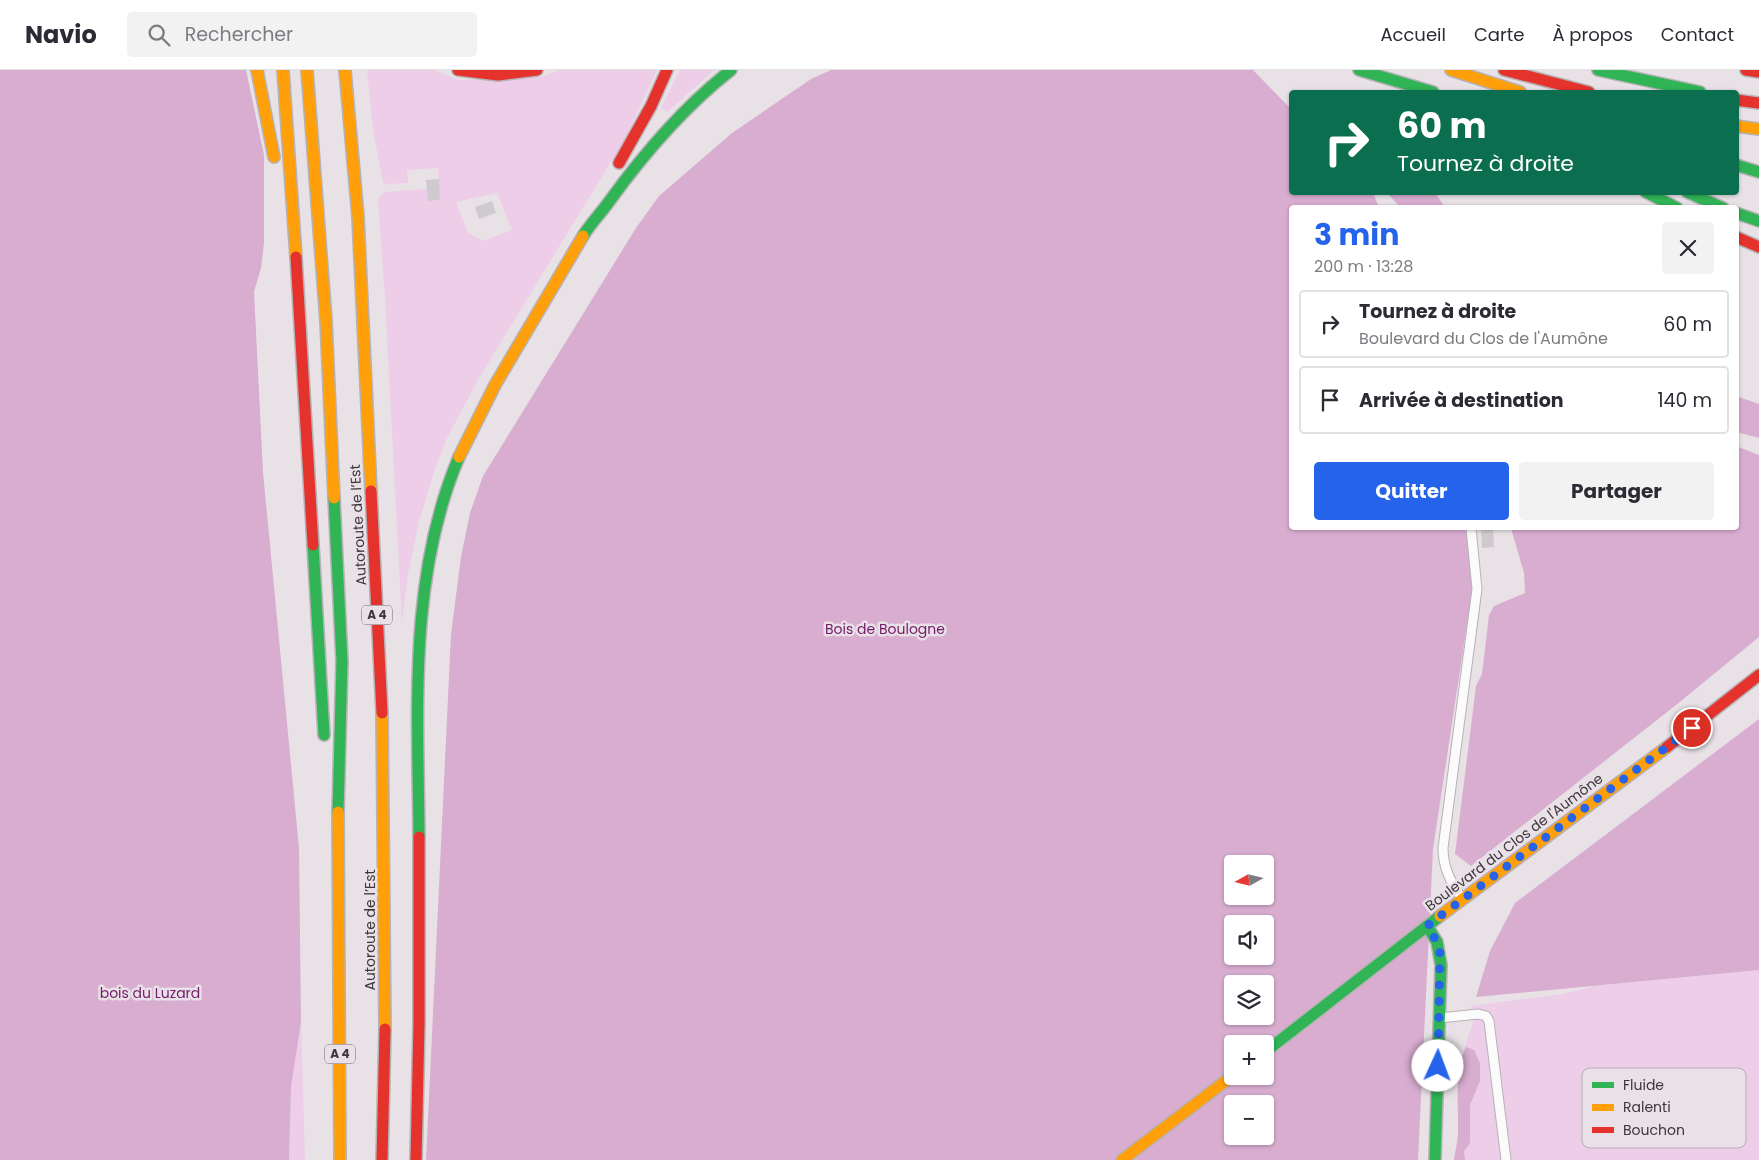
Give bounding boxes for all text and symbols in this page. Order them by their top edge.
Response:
search box [127,12,477,57]
text: Navio [25,18,97,51]
icon: search [145,21,173,49]
text: Rechercher [185,21,293,48]
text: Accueil [1380,22,1446,47]
text: Carte [1474,22,1524,47]
text: À propos [1552,22,1633,47]
text: Contact [1661,22,1734,47]
text: 60 m [1397,101,1487,150]
icon: right [1314,110,1379,175]
text: Tournez à droite [1397,148,1574,179]
text: 3 min [1314,213,1399,256]
button: close [1662,222,1714,274]
text: 200 m · 13:28 [1314,255,1413,278]
text: Tournez à droite [1359,298,1516,325]
icon: right [1316,310,1344,338]
text: 60 m [1663,311,1712,338]
text: Boulevard du Clos de l'Aumône [1359,327,1608,350]
icon: arrive [1316,386,1344,414]
text: Arrivée à destination [1359,387,1564,414]
text: 140 m [1657,387,1712,414]
button: Quitter [1314,462,1509,520]
button: Partager [1519,462,1714,520]
street label: Autoroute de l’Est [345,464,371,586]
road number: A 4 [362,606,392,624]
park label: Bois de Boulogne [825,619,945,639]
pin [1671,707,1713,749]
icon: arrive [1678,714,1706,742]
street label: Boulevard du Clos de l'Aumône [1421,768,1607,916]
north arrow [1224,855,1274,905]
map controls [1224,855,1274,1145]
street label: Autoroute de l’Est [360,869,380,991]
button: sound [1224,915,1274,965]
button: layers [1224,975,1274,1025]
park label: bois du Luzard [100,983,200,1003]
button: + [1224,1035,1274,1085]
position arrow [1411,1039,1463,1091]
road number: A 4 [325,1044,355,1064]
legend [1582,1068,1746,1148]
text: Fluide [1623,1075,1664,1095]
button: − [1224,1095,1274,1145]
text: Ralenti [1623,1097,1671,1117]
text: Bouchon [1623,1120,1685,1140]

